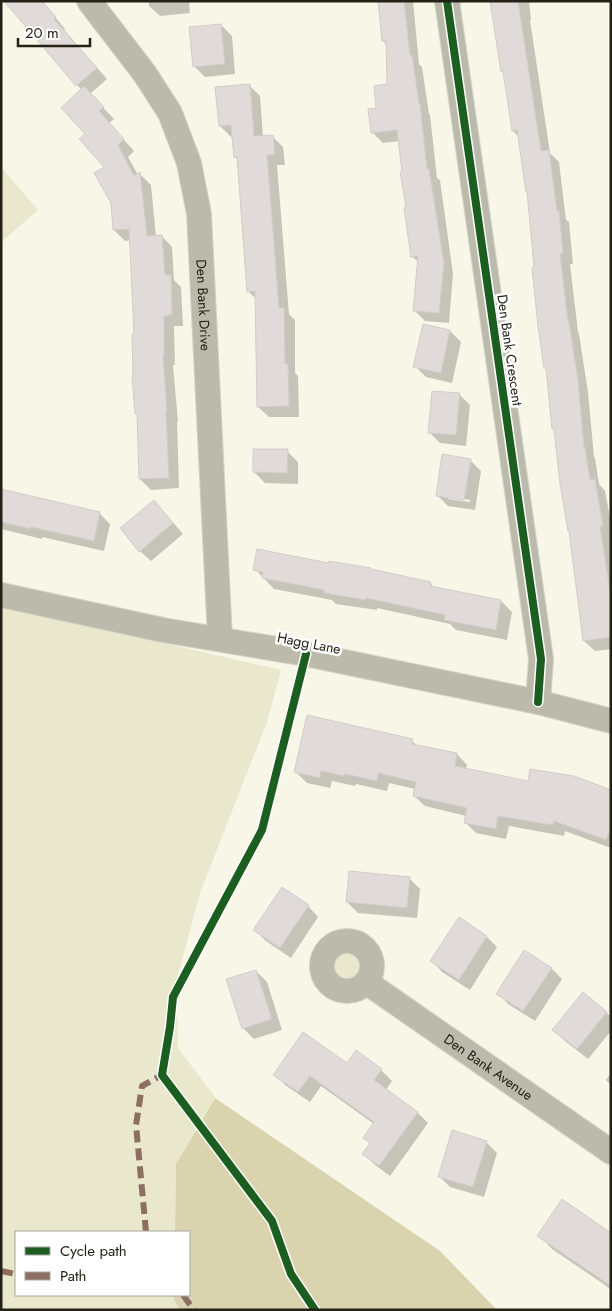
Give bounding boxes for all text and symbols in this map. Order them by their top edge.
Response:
scale bar [18,15,90,47]
text: 20 m [25,22,59,44]
street label: Den Bank Drive [191,259,216,351]
street label: Den Bank Crescent [492,293,528,408]
street label: Hagg Lane [275,627,343,659]
street label: Den Bank Avenue [440,1029,537,1105]
legend [15,1231,190,1296]
text: Cycle path [60,1240,127,1262]
text: Path [60,1265,86,1287]

